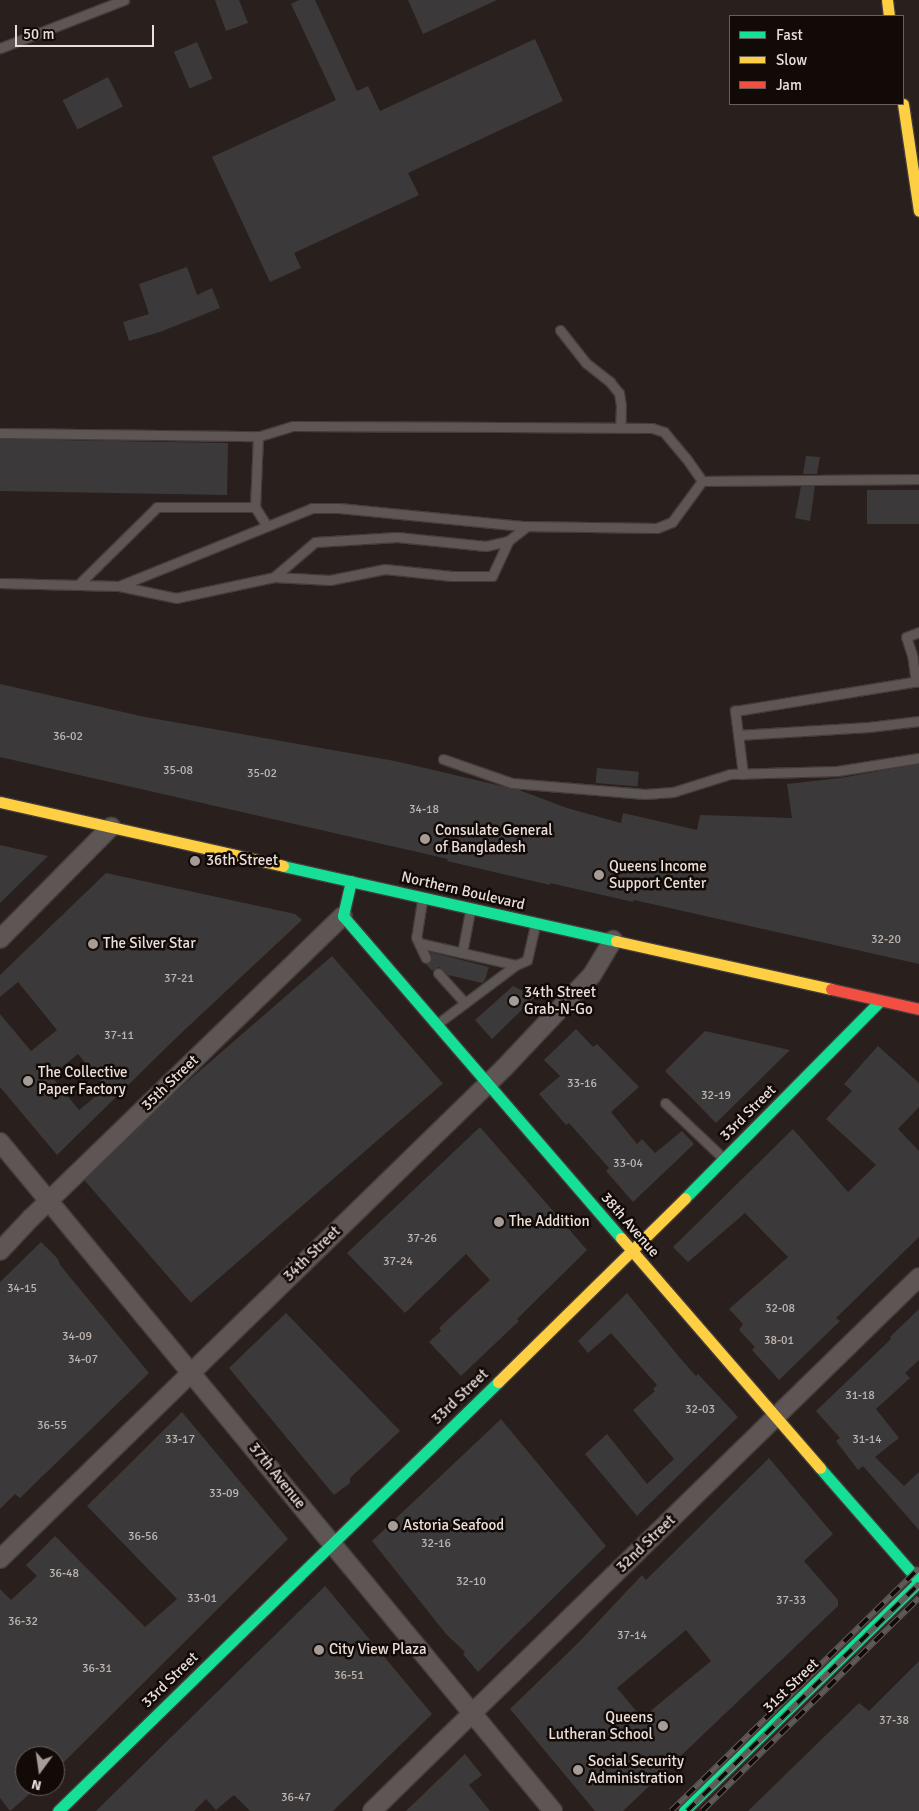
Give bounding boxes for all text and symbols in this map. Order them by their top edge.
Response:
scale bar [18,15,156,47]
legend [729,15,904,105]
text: 50 m [23,25,54,43]
text: Fast [776,26,803,44]
text: Slow [776,51,807,69]
text: Jam [776,76,802,94]
house number: 36-02 [53,730,83,744]
house number: 35-08 [163,764,193,778]
house number: 35-02 [247,767,277,781]
house number: 34-18 [409,803,439,817]
place label: Consulate General of Bangladesh [435,821,553,856]
marker: Consulate General of Bangladesh [419,833,431,845]
place label: 36th Street [206,852,278,870]
marker: 36th Street [188,854,202,868]
place label: Queens Income Support Center [609,857,707,892]
street label: Northern Boulevard [400,868,526,914]
marker: Queens Income Support Center [593,869,605,881]
house number: 32-20 [871,933,901,947]
place label: The Silver Star [103,935,196,953]
marker: The Silver Star [87,938,99,950]
house number: 37-21 [164,972,194,986]
place label: 34th Street Grab-N-Go [524,983,596,1018]
marker: 34th Street Grab-N-Go [508,995,520,1007]
house number: 37-11 [104,1029,134,1043]
street label: 35th Street [138,1052,202,1114]
place label: The Collective Paper Factory [38,1063,128,1098]
marker: The Collective Paper Factory [22,1075,34,1087]
house number: 33-16 [567,1077,597,1091]
street label: 33rd Street [716,1081,780,1145]
house number: 32-19 [701,1089,731,1103]
house number: 33-04 [613,1157,643,1171]
street label: 38th Avenue [597,1189,663,1261]
place label: The Addition [509,1213,590,1231]
marker: The Addition [493,1216,505,1228]
street label: 34th Street [280,1223,344,1285]
house number: 37-26 [407,1232,437,1246]
house number: 37-24 [383,1255,413,1269]
house number: 34-15 [7,1282,37,1296]
house number: 32-08 [765,1302,795,1316]
house number: 34-09 [62,1330,92,1344]
house number: 38-01 [764,1334,794,1348]
house number: 34-07 [68,1353,98,1367]
street label: 33rd Street [428,1366,492,1428]
house number: 31-18 [845,1389,875,1403]
house number: 32-03 [685,1403,715,1417]
house number: 36-55 [37,1419,67,1433]
house number: 33-17 [165,1433,195,1447]
house number: 31-14 [852,1433,882,1447]
street label: 37th Avenue [245,1439,309,1513]
house number: 33-09 [209,1487,239,1501]
street label: 32nd Street [613,1512,679,1576]
place label: Astoria Seafood [403,1517,504,1535]
marker: Astoria Seafood [387,1520,399,1532]
house number: 36-56 [128,1530,158,1544]
house number: 32-16 [421,1537,451,1551]
house number: 36-48 [49,1567,79,1581]
house number: 32-10 [456,1575,486,1589]
house number: 33-01 [187,1592,217,1606]
house number: 37-33 [776,1594,806,1608]
house number: 36-32 [8,1615,38,1629]
house number: 37-14 [617,1629,647,1643]
place label: City View Plaza [329,1641,427,1659]
marker: City View Plaza [313,1644,325,1656]
street label: 33rd Street [138,1649,202,1711]
street label: 31st Street [759,1655,823,1717]
house number: 36-31 [82,1662,112,1676]
house number: 36-51 [334,1669,364,1683]
place label: Queens Lutheran School [548,1708,653,1743]
house number: 37-38 [879,1714,909,1728]
marker: Queens Lutheran School [657,1720,669,1732]
north arrow [15,1746,65,1796]
place label: Social Security Administration [588,1752,684,1787]
marker: Social Security Administration [572,1764,584,1776]
text: N [30,1776,43,1794]
house number: 36-47 [281,1791,311,1805]

